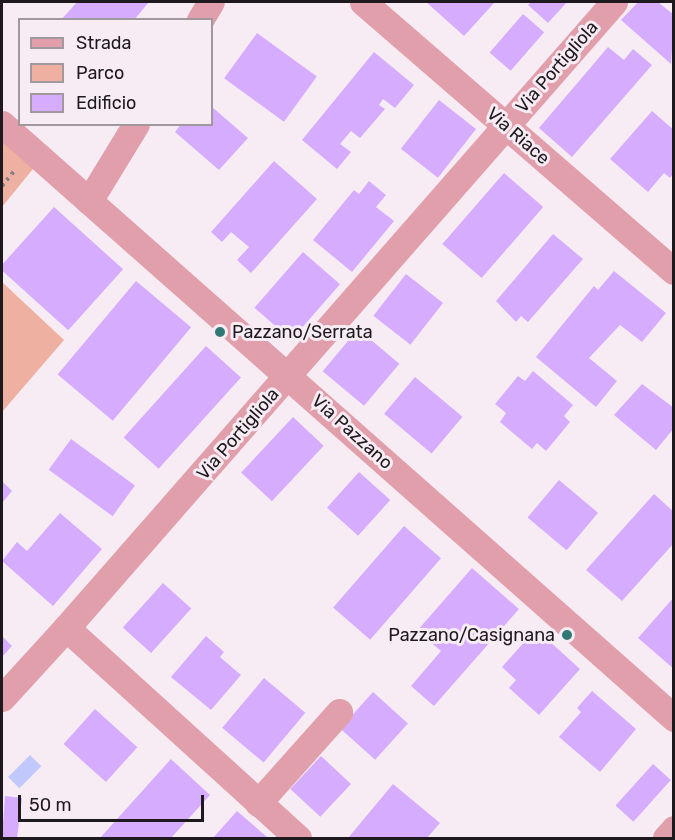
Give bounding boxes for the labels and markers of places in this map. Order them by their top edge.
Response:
place label: Pazzano/Serrata [232,321,373,343]
marker: Pazzano/Serrata [213,325,227,339]
place label: Pazzano/Casignana [388,624,555,646]
marker: Pazzano/Casignana [560,628,574,642]

